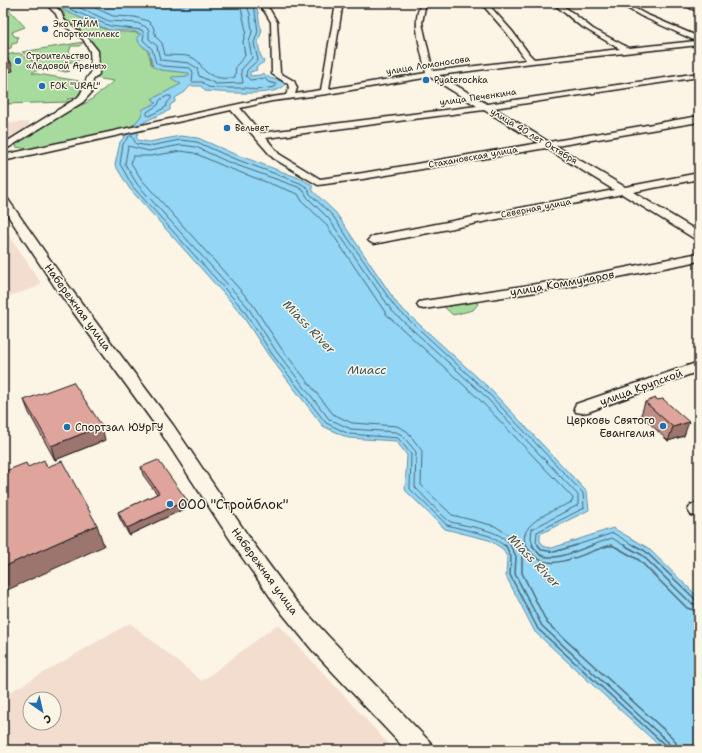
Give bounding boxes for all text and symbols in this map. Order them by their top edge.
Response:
place label: Эко ТАЙМ Спорткомплекс [53,17,120,40]
marker: Эко ТАЙМ Спорткомплекс [40,24,50,34]
place label: Строительство «Ледовой Арены» [26,50,107,72]
street label: улица Ломоносова [385,52,471,78]
marker: Строительство «Ледовой Арены» [13,56,23,66]
place label: Pyaterochka [434,74,488,86]
marker: Pyaterochka [421,75,431,85]
place label: FOK "URAL" [50,80,100,92]
marker: FOK "URAL" [37,81,47,91]
street label: улица Печенкина [439,86,518,108]
street label: улица 40 лет Октября [488,105,580,167]
place label: Вельвет [235,122,269,134]
marker: Вельвет [222,123,232,133]
street label: Стахановская улица [427,143,519,171]
street label: Северная улица [500,195,573,221]
street label: Набережная улица [41,261,114,354]
street label: улица Коммунаров [509,267,616,300]
water label: Miass River [279,297,339,357]
water label: Миасс [348,362,386,378]
street label: улица Крупской [598,366,685,409]
place label: Церковь Святого Евангелия [566,413,655,441]
place label: Спортзал ЮУрГУ [75,420,164,435]
marker: Церковь Святого Евангелия [658,421,668,431]
marker: Спортзал ЮУрГУ [62,422,72,432]
place label: ООО "Стройблок" [178,496,289,513]
marker: ООО "Стройблок" [165,499,175,509]
street label: Набережная улица [228,525,301,618]
water label: Miass River [504,531,564,591]
north arrow [22,691,62,731]
text: С [40,711,54,727]

